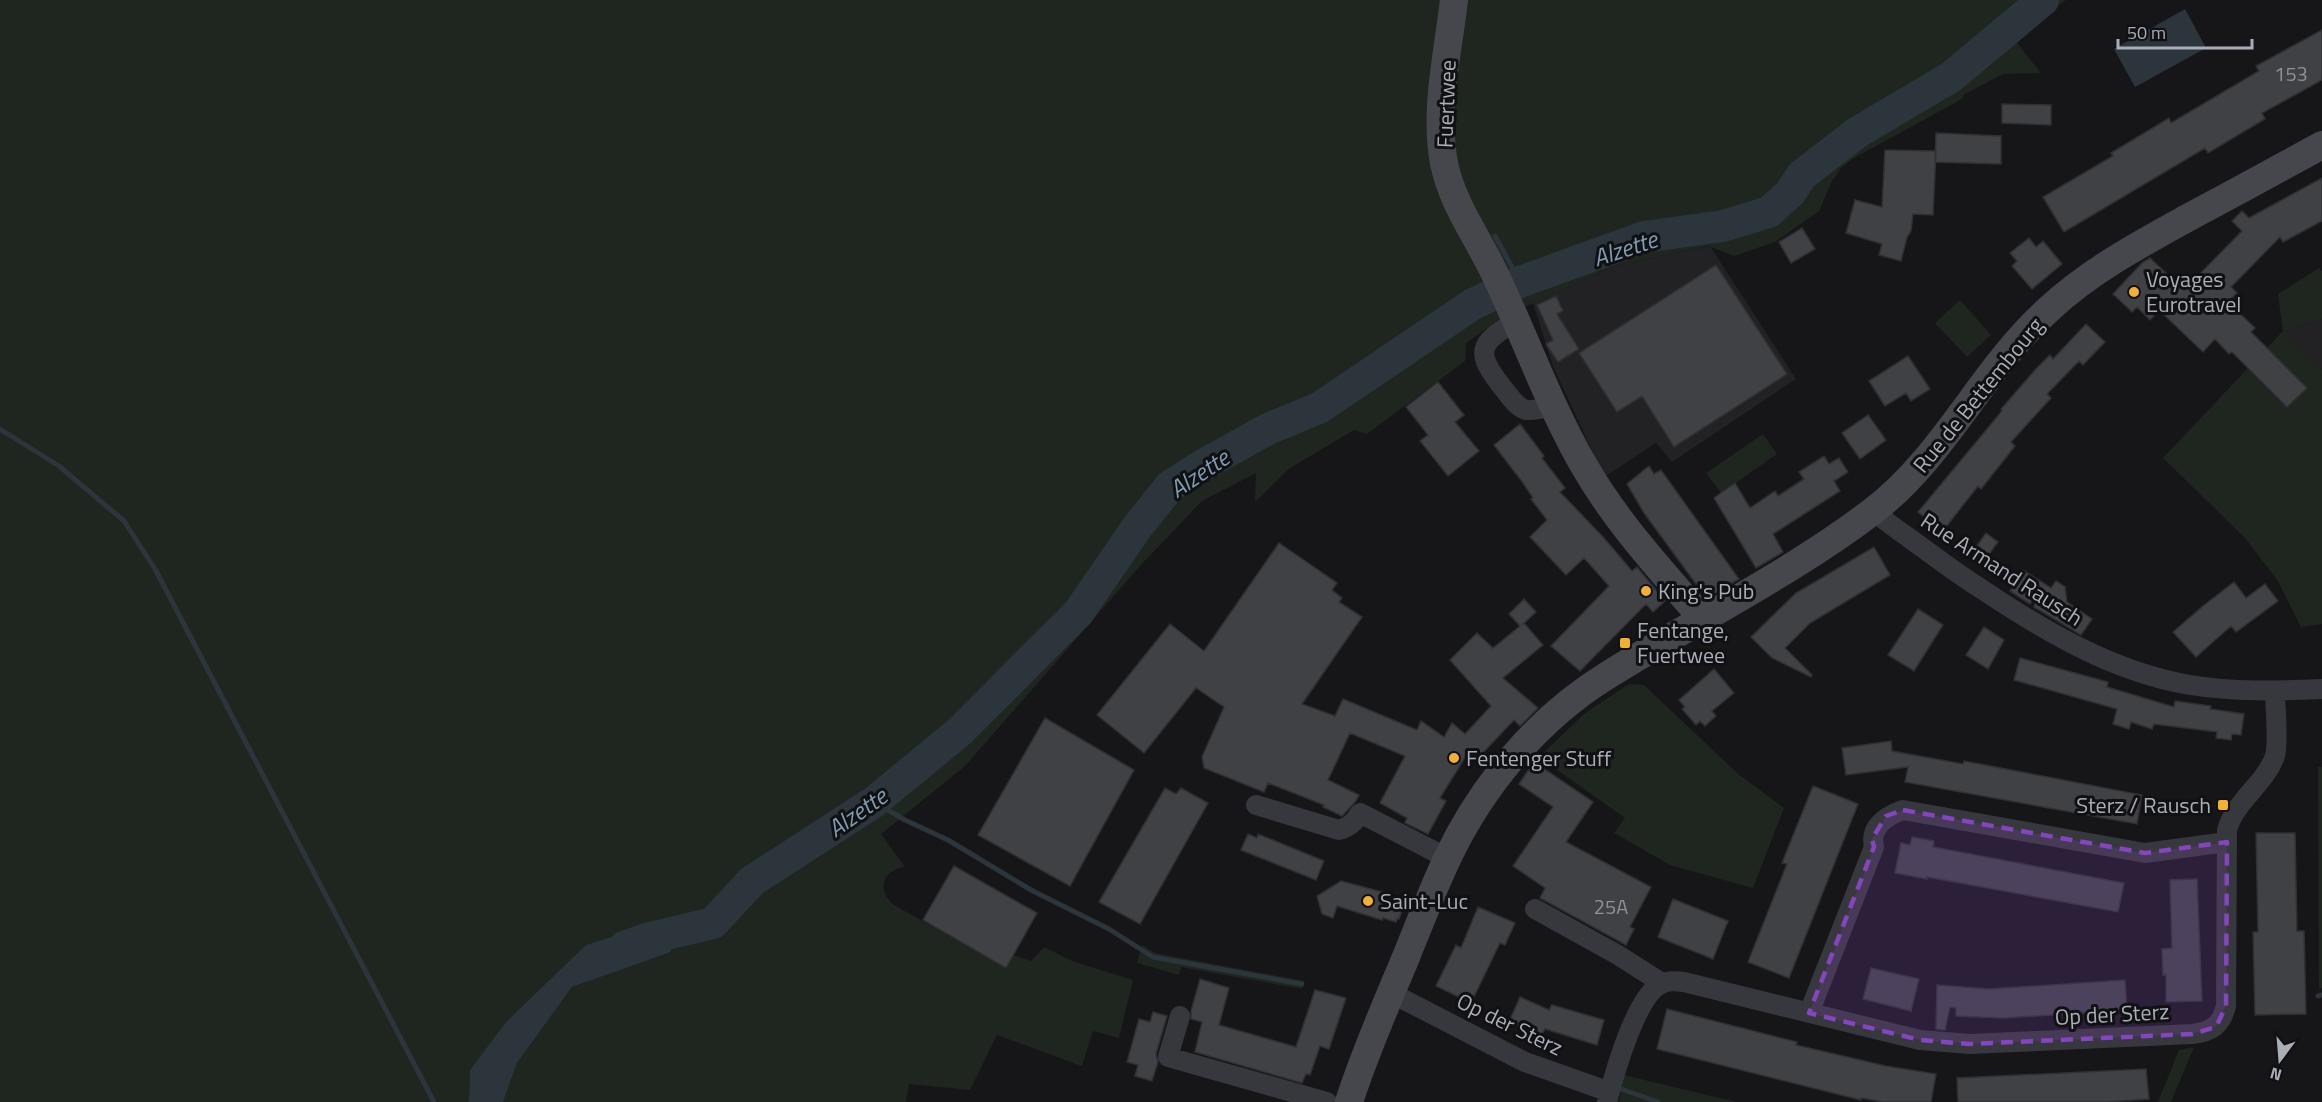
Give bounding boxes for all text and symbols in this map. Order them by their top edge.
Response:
scale bar [2118,12,2252,50]
text: 50 m [2127,19,2166,46]
house number: 153 [2274,58,2308,89]
street label: Fuertwee [1427,59,1465,149]
water label: Alzette [1588,220,1664,275]
place label: Voyages Eurotravel [2146,262,2241,321]
marker: Voyages Eurotravel [2127,285,2141,299]
street label: Rue de Bettembourg [1904,310,2052,480]
water label: Alzette [1162,439,1238,506]
street label: Rue Armand Rausch [1914,504,2090,634]
place label: King's Pub [1658,574,1754,608]
marker: King's Pub [1639,584,1653,598]
place label: Fentange, Fuertwee [1637,613,1729,672]
marker: Fentange, Fuertwee [1618,636,1632,650]
place label: Fentenger Stuff [1466,741,1612,775]
marker: Fentenger Stuff [1447,751,1461,765]
water label: Alzette [820,777,896,846]
place label: Sterz / Rausch [2076,788,2211,822]
marker: Sterz / Rausch [2216,798,2230,812]
place label: Saint-Luc [1380,884,1468,918]
house number: 25A [1594,891,1628,922]
marker: Saint-Luc [1361,894,1375,908]
street label: Op der Sterz [1451,984,1569,1064]
street label: Op der Sterz [2054,994,2170,1034]
north arrow [2250,1030,2310,1090]
text: N [2267,1061,2285,1087]

